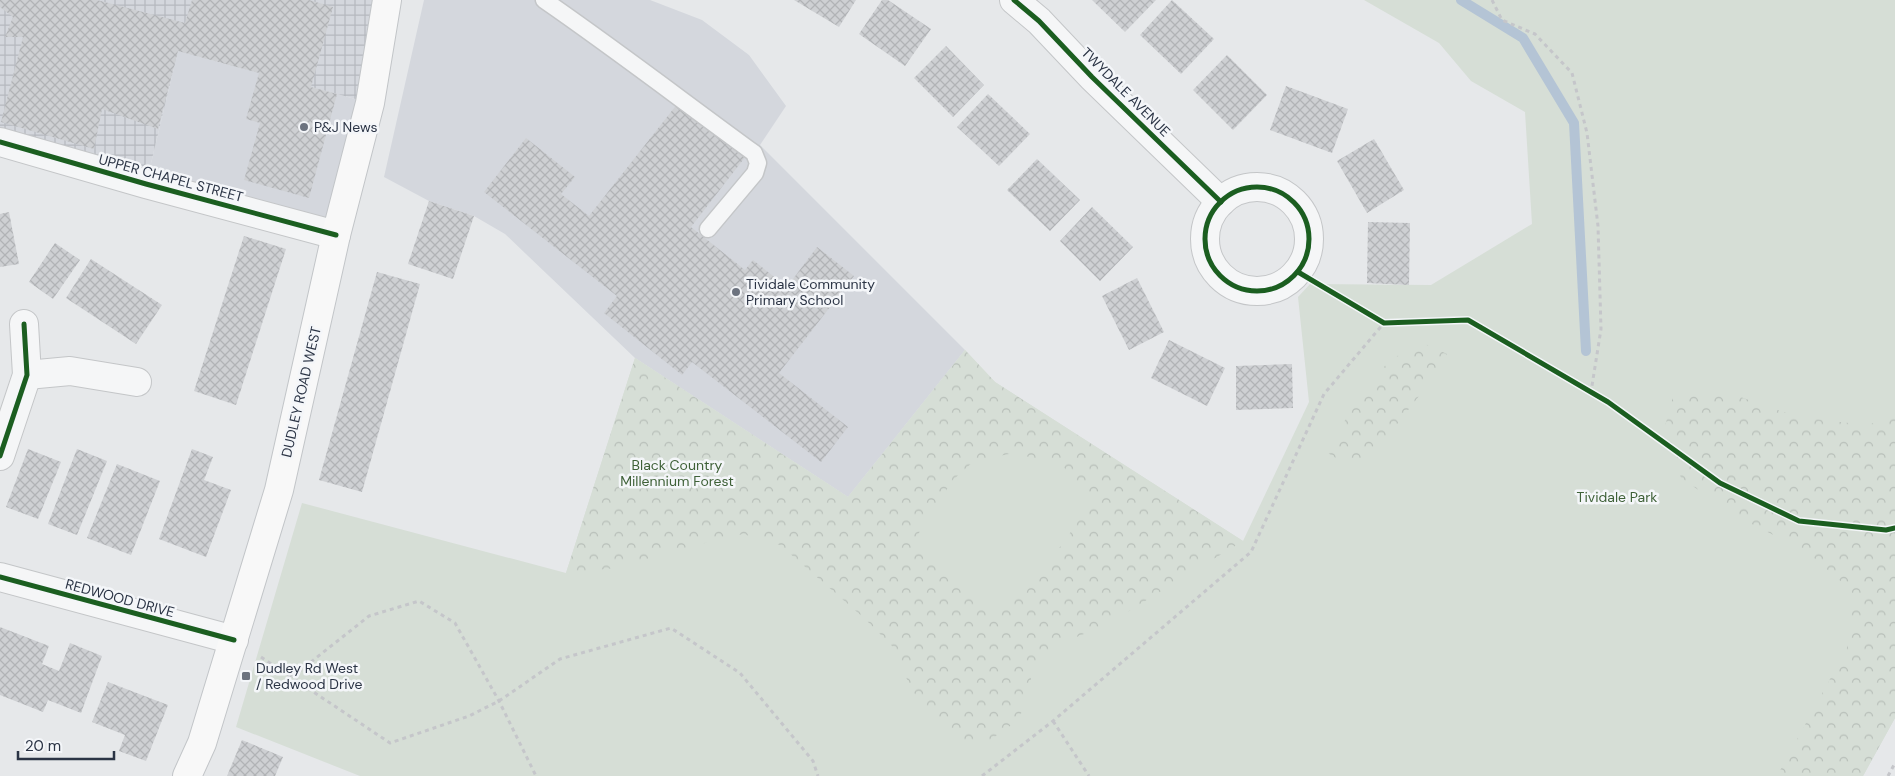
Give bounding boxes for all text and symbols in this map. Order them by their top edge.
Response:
street label: TWYDALE AVENUE [1078,44,1174,140]
place label: P&J News [314,118,378,136]
marker: P&J News [298,121,310,133]
street label: UPPER CHAPEL STREET [97,150,245,206]
place label: Tividale Community Primary School [746,275,875,309]
marker: Tividale Community Primary School [730,286,742,298]
street label: DUDLEY ROAD WEST [277,325,325,459]
park label: Black Country Millennium Forest [620,456,734,490]
park label: Tividale Park [1577,488,1657,506]
street label: REDWOOD DRIVE [63,575,177,621]
place label: Dudley Rd West / Redwood Drive [256,659,363,693]
marker: Dudley Rd West / Redwood Drive [240,670,252,682]
scale bar [18,728,114,760]
text: 20 m [25,736,61,756]

